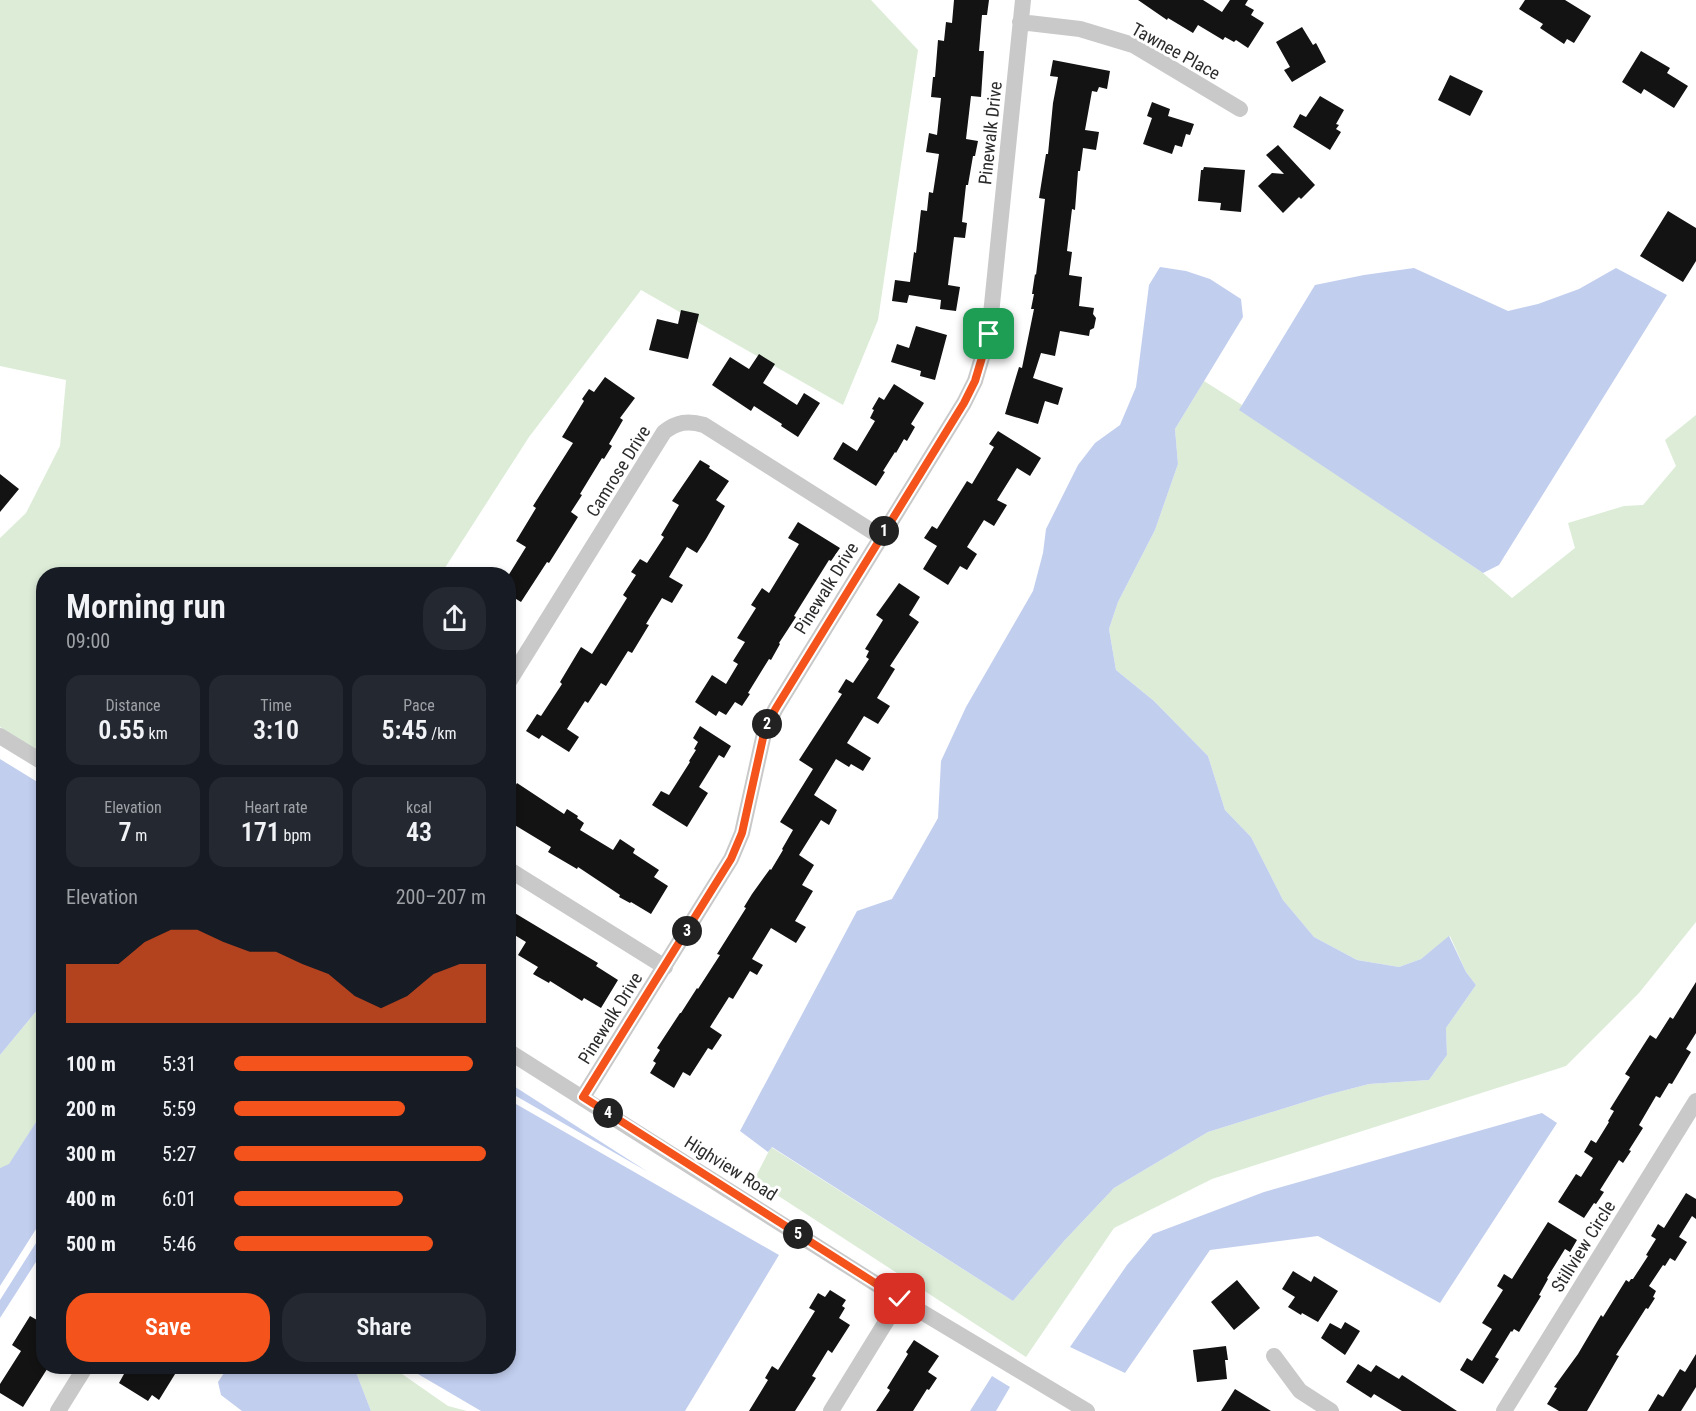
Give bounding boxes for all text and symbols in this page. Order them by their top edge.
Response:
street label: Tawnee Place [1128,18,1224,84]
street label: Pinewalk Drive [974,80,1006,186]
pin [963,308,1014,359]
icon: arrive [972,317,1005,350]
street label: Camrose Drive [582,422,654,520]
pin: 1 [869,516,899,546]
text: 1 [880,521,888,540]
street label: Pinewalk Drive [790,538,862,638]
text: Morning run [66,587,226,626]
button: share [423,587,486,650]
text: 09:00 [66,629,110,653]
text: Distance [105,696,161,715]
text: Time [260,696,292,715]
text: Pace [403,696,435,715]
pin: 2 [752,709,782,739]
text: 2 [763,714,771,733]
text: 0.55 [98,715,145,745]
text: 3:10 [253,715,299,745]
text: 5:45 [382,715,428,745]
text: km [145,724,168,743]
text: /km [428,724,456,743]
text: Elevation [104,798,162,817]
text: Heart rate [244,798,308,817]
text: kcal [406,798,432,817]
text: 7 [119,817,132,847]
text: 171 [241,817,280,847]
text: 43 [406,817,432,847]
text: m [132,826,147,845]
text: bpm [280,826,311,845]
text: Elevation [66,885,138,909]
text: 200–207 m [396,885,486,909]
pin: 3 [672,916,702,946]
text: 3 [683,921,691,940]
street label: Pinewalk Drive [574,968,646,1068]
text: 100 m [66,1052,116,1076]
text: 5:31 [162,1052,196,1076]
text: 200 m [66,1097,116,1121]
text: 5:59 [162,1097,196,1121]
pin: 4 [593,1098,623,1128]
text: 4 [604,1103,612,1122]
street label: Highview Road [681,1131,781,1205]
text: 300 m [66,1142,116,1166]
text: 5:27 [162,1142,196,1166]
text: 400 m [66,1187,116,1211]
text: 6:01 [162,1187,196,1211]
street label: Stillview Circle [1547,1196,1619,1296]
pin: 5 [783,1219,813,1249]
text: 5 [794,1224,802,1243]
text: 500 m [66,1232,116,1256]
text: 5:46 [162,1232,196,1256]
pin [874,1273,925,1324]
icon: check [883,1282,916,1315]
button: Save [66,1293,270,1362]
button: Share [282,1293,486,1362]

